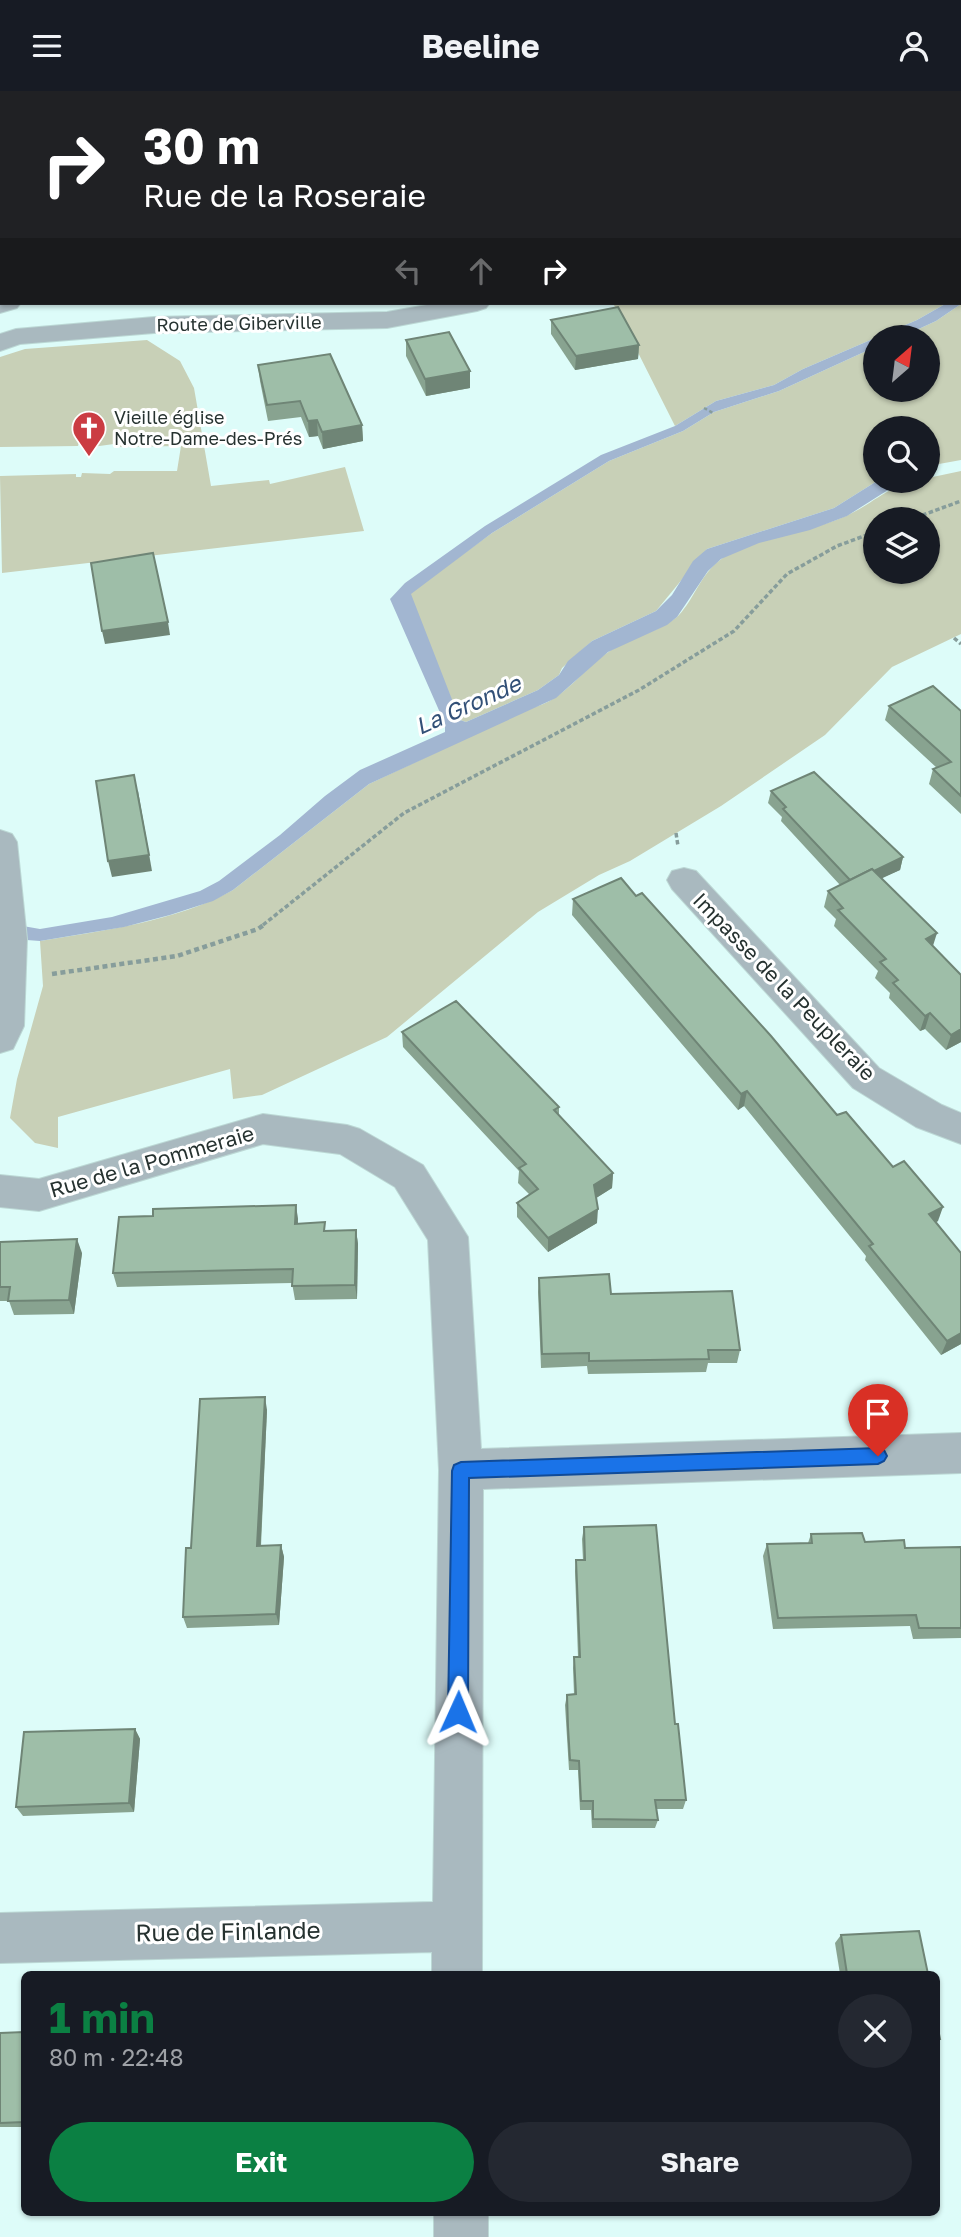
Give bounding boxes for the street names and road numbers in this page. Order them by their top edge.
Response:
street label: Route de Giberville [156,311,322,335]
street label: Impasse de la Peupleraie [688,887,881,1086]
street label: Rue de la Pommeraie [47,1119,257,1203]
street label: Rue de Finlande [135,1914,321,1947]

